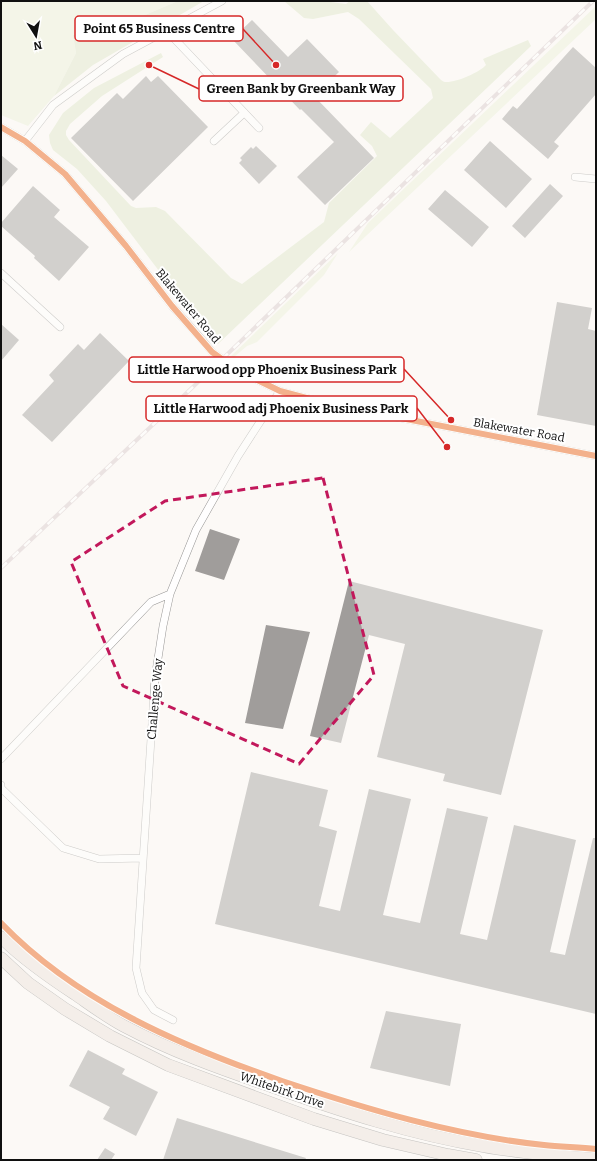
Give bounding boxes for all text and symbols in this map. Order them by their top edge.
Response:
north arrow [16,16,56,56]
callout: Point 65 Business Centre [75,16,243,41]
text: Point 65 Business Centre [83,21,235,36]
text: N [32,38,43,53]
callout: Green Bank by Greenbank Way [199,76,403,101]
text: Green Bank by Greenbank Way [207,81,396,96]
street label: Blakewater Road [153,266,223,346]
callout: Little Harwood opp Phoenix Business Park [129,357,404,382]
text: Little Harwood opp Phoenix Business Park [137,362,397,377]
callout: Little Harwood adj Phoenix Business Park [146,396,417,421]
text: Little Harwood adj Phoenix Business Park [154,401,409,417]
street label: Blakewater Road [472,415,566,445]
street label: Challenge Way [144,657,166,740]
street label: Whitebirk Drive [238,1069,326,1111]

